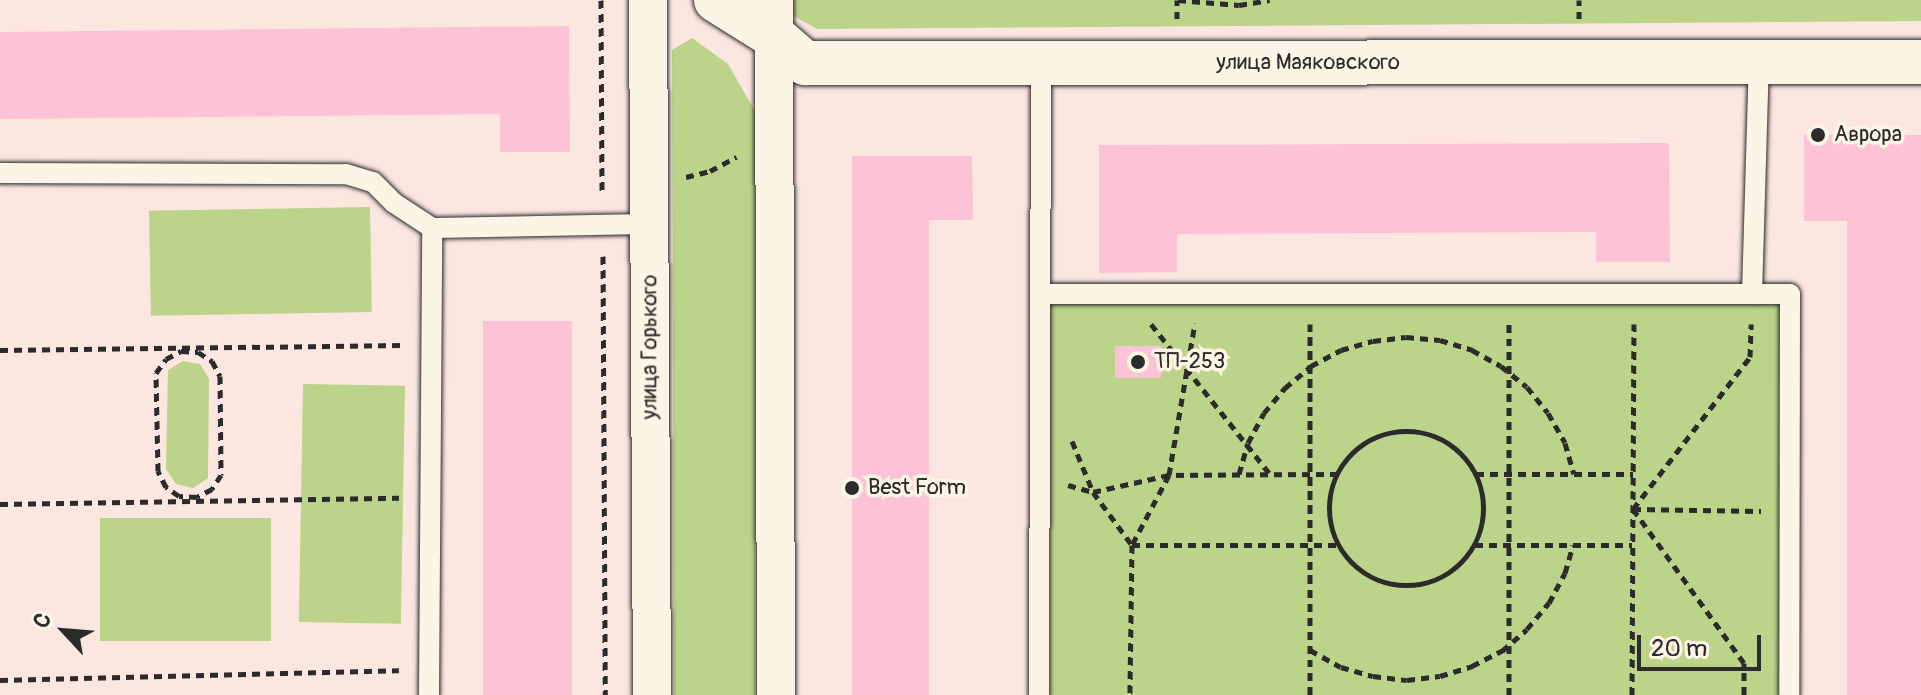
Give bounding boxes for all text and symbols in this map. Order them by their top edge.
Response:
street label: улица Маяковского [1216,50,1400,76]
place label: Аврора [1834,122,1902,148]
marker: Аврора [1809,126,1827,144]
street label: улица Горького [637,275,663,419]
place label: ТП-253 [1154,349,1225,375]
marker: ТП-253 [1129,353,1147,371]
place label: Best Form [868,475,966,501]
marker: Best Form [843,479,861,497]
north arrow [24,591,104,671]
text: С [27,608,58,633]
scale bar [1641,619,1765,669]
text: 20 m [1651,634,1707,663]

